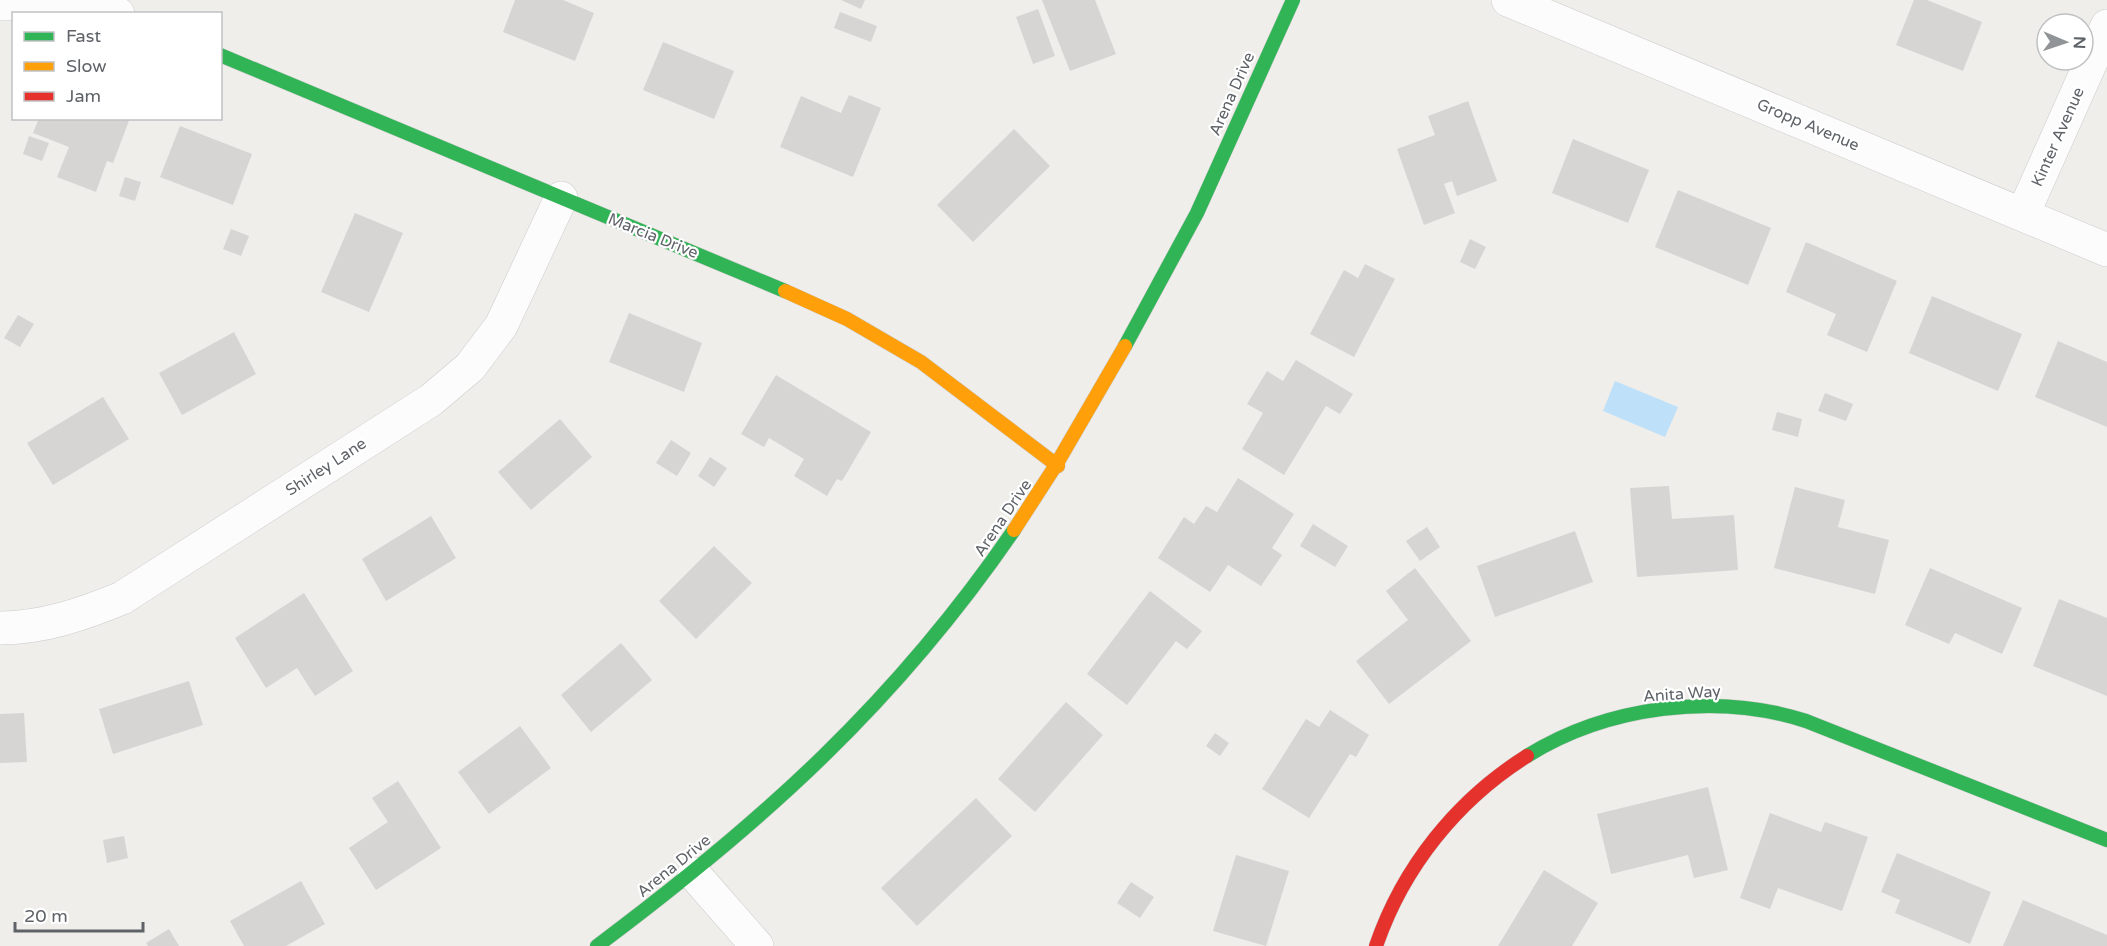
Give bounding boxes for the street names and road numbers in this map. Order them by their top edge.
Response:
street label: Arena Drive [1205,49,1259,139]
street label: Kinter Avenue [2027,84,2089,190]
street label: Gropp Avenue [1754,94,1862,156]
street label: Marcia Drive [605,209,701,263]
street label: Shirley Lane [282,433,370,501]
street label: Arena Drive [970,475,1036,561]
street label: Anita Way [1642,681,1722,707]
street label: Arena Drive [633,830,715,902]

